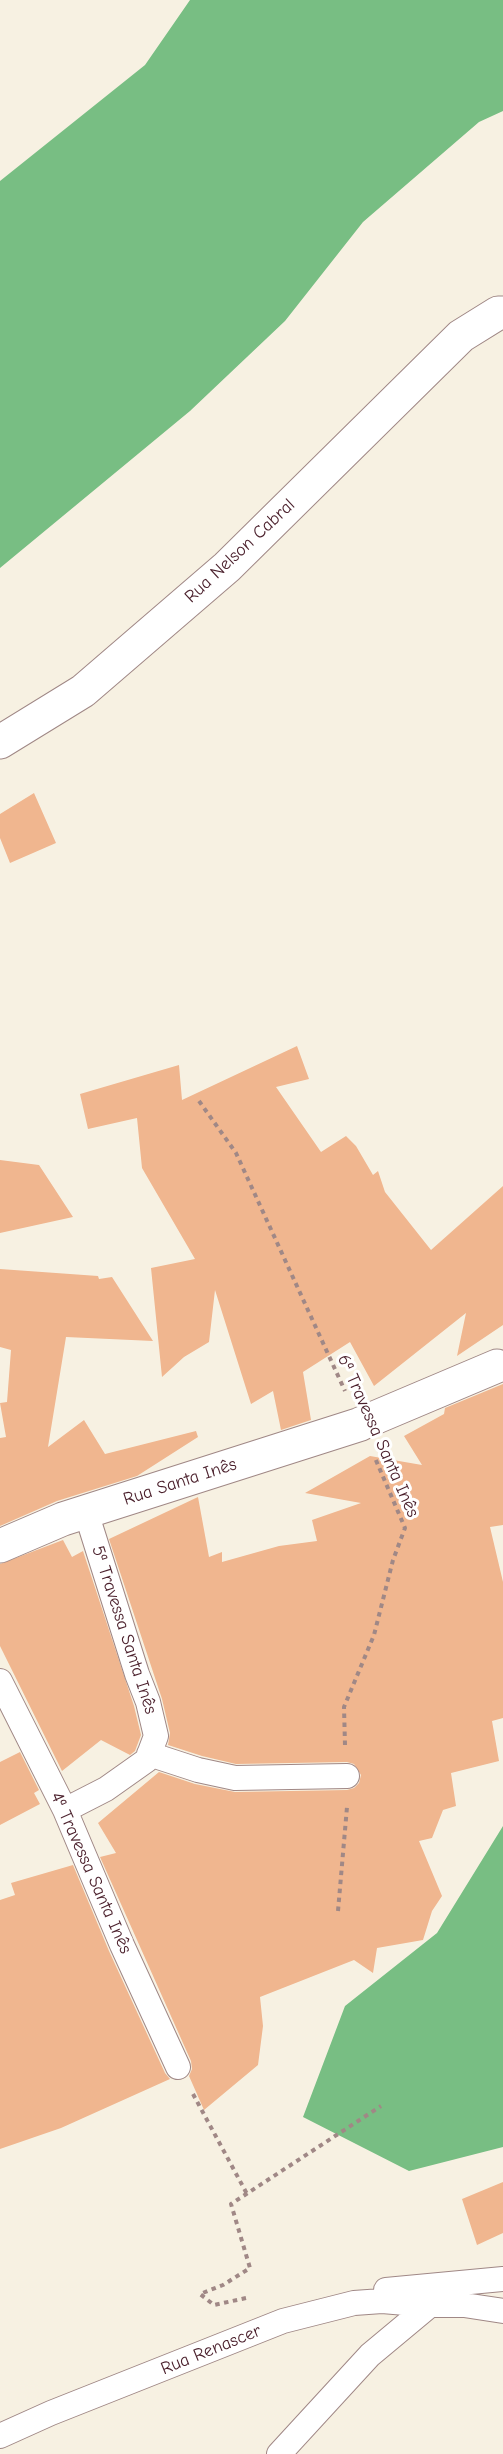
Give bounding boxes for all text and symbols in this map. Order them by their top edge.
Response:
street label: Rua Nelson Cabral [180,494,300,608]
street label: 6ª Travessa Santa Inês [332,1351,424,1521]
street label: Rua Santa Inês [121,1454,239,1510]
street label: 5ª Travessa Santa Inês [87,1543,161,1717]
street label: 4ª Travessa Santa Inês [46,1789,136,1957]
street label: Rua Renascer [158,2320,264,2380]

